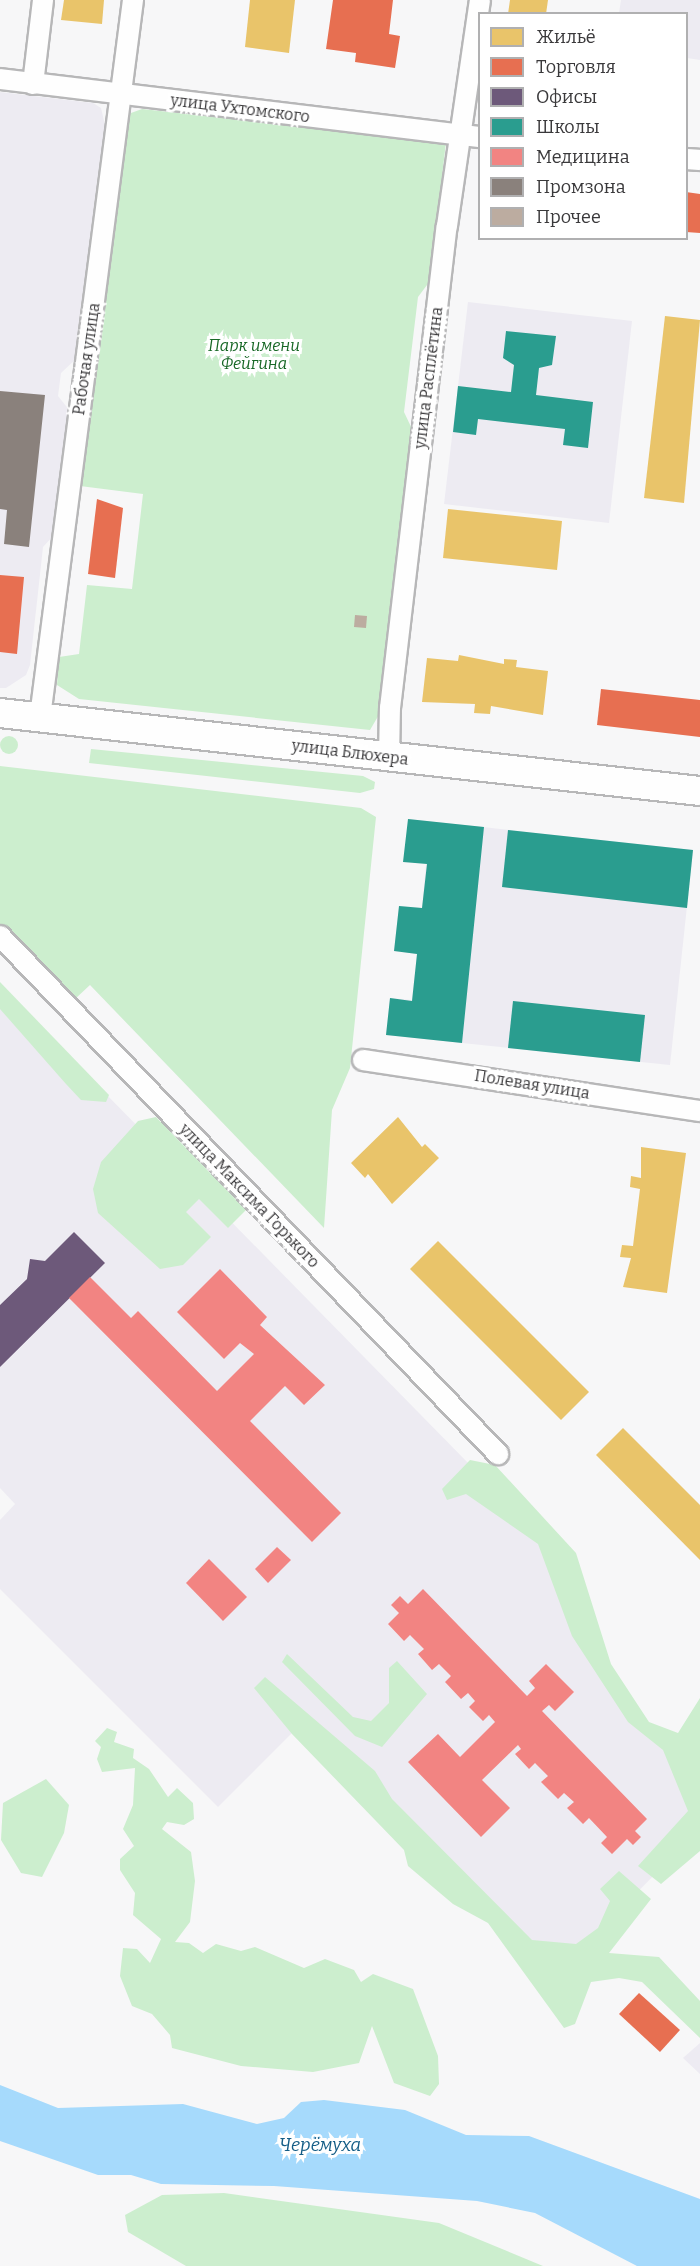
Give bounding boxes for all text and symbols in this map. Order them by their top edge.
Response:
legend [478,12,688,240]
text: Жильё [536,26,596,48]
text: Торговля [536,56,616,78]
text: Офисы [536,86,597,108]
street label: улица Ухтомского [169,91,311,127]
text: Школы [536,116,600,138]
text: Медицина [536,146,630,168]
text: Промзона [536,176,626,198]
text: Прочее [536,206,601,228]
street label: Рабочая улица [70,302,104,416]
street label: улица Расплётина [411,306,447,450]
park label: Парк имени Фейгина [208,336,300,374]
street label: улица Блюхера [291,736,409,770]
street label: Полевая улица [473,1066,591,1104]
street label: улица Максима Горького [175,1120,323,1272]
water label: Черёмуха [279,2134,361,2156]

